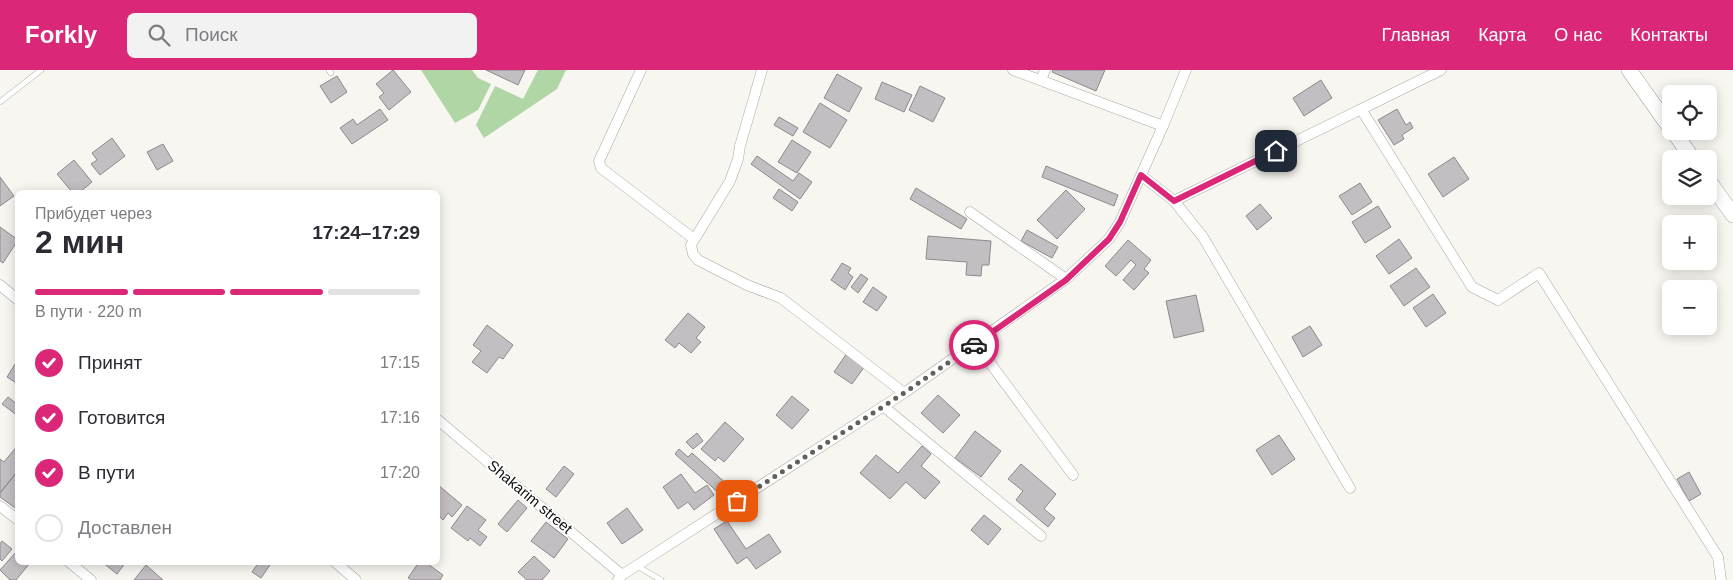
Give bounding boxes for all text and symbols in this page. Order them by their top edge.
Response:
search box [127,13,477,58]
text: Forkly [25,21,97,48]
icon: search [145,21,173,49]
text: Поиск [185,24,238,45]
text: Главная [1382,25,1450,45]
text: Карта [1478,25,1526,45]
text: О нас [1554,25,1602,45]
text: Контакты [1630,25,1708,45]
map controls [1662,85,1717,335]
button: locate [1662,85,1717,140]
pin [1255,130,1297,172]
icon: home [1262,137,1290,165]
button: layers [1662,150,1717,205]
text: Прибудет через [35,205,152,222]
button: + [1662,215,1717,270]
text: 17:24–17:29 [312,222,420,243]
text: 2 мин [35,224,124,260]
button: − [1662,280,1717,335]
text: В пути · 220 m [35,303,142,320]
courier [949,320,999,370]
icon: car [960,331,988,359]
icon: check [35,349,63,377]
text: Принят [78,352,142,373]
text: 17:15 [380,354,420,371]
icon: check [35,404,63,432]
text: Готовится [78,407,165,428]
text: 17:16 [380,409,420,426]
street label: Shakarim street [485,456,577,537]
icon: check [35,459,63,487]
text: В пути [78,462,135,483]
text: 17:20 [380,464,420,481]
pin [716,480,758,522]
icon: bag [723,487,751,515]
text: Доставлен [78,517,172,538]

